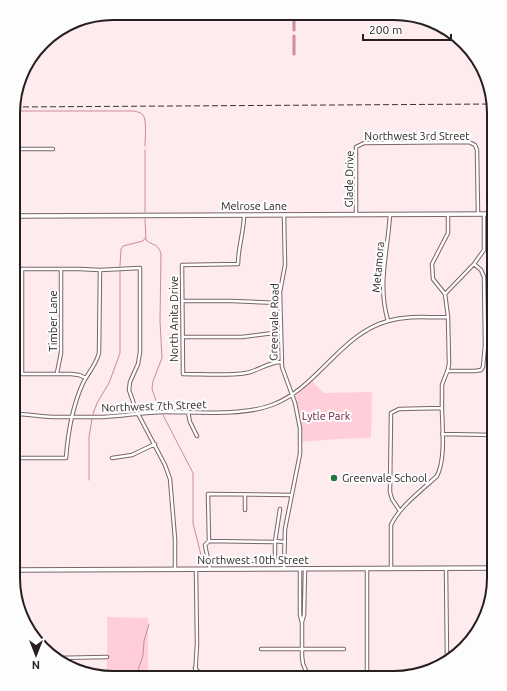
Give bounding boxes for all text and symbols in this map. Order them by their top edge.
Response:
scale bar [363,16,451,42]
text: 200 m [369,23,402,36]
street label: Northwest 3rd Street [364,130,470,142]
street label: Glade Drive [343,150,355,208]
street label: Melrose Lane [221,200,287,212]
street label: Metamora [370,241,386,293]
street label: North Anita Drive [168,276,180,362]
street label: Greenvale Road [267,283,281,361]
street label: Timber Lane [47,290,59,352]
street label: Northwest 7th Street [101,398,207,414]
park label: Lytle Park [302,410,351,422]
place label: Greenvale School [342,472,427,484]
marker: Greenvale School [329,473,339,483]
street label: Northwest 10th Street [197,554,309,566]
north arrow [16,635,56,675]
text: N [32,659,40,671]

